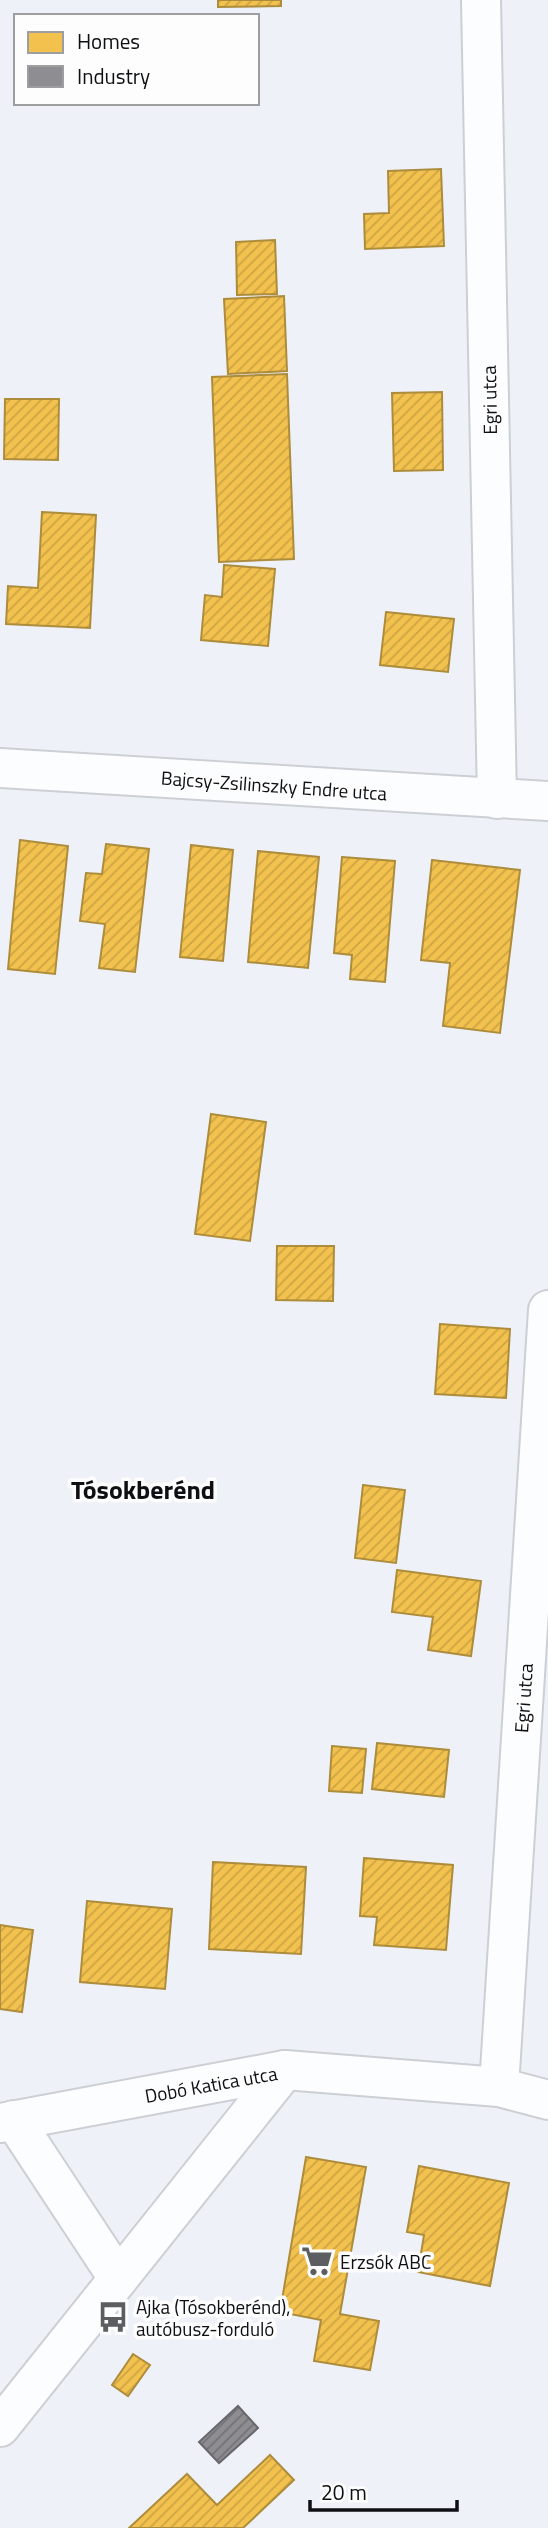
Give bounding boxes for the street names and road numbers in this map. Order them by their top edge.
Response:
street label: Egri utca [474,365,504,435]
street label: Bajcsy-Zsilinszky Endre utca [160,763,388,807]
street label: Egri utca [506,1662,540,1734]
street label: Dobó Katica utca [142,2058,280,2110]

